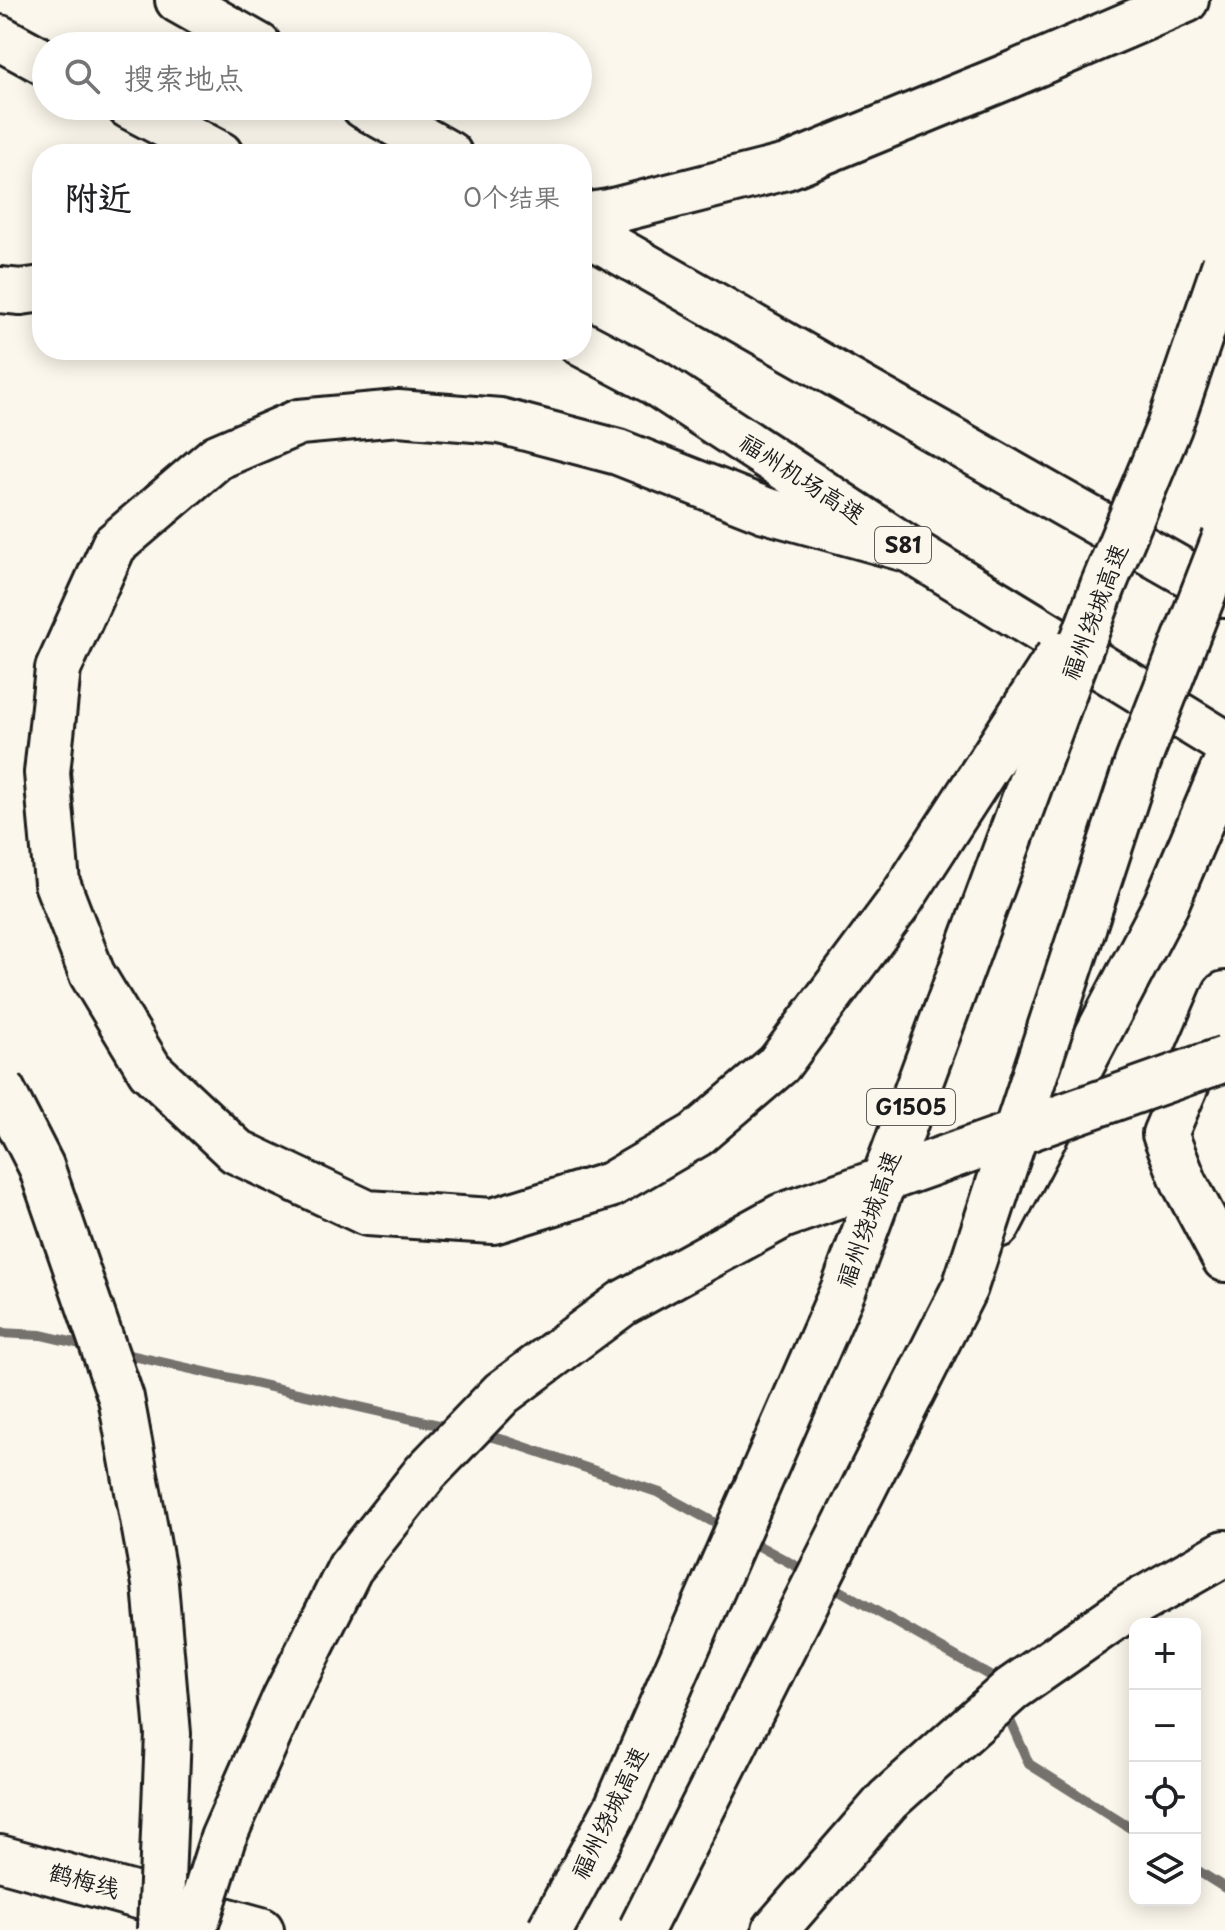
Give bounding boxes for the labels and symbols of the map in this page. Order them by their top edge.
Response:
street label: 福州机场高速 [733,423,873,532]
road number: S81 [875,527,931,563]
street label: 福州绕城高速 [1051,538,1136,685]
road number: G1505 [867,1089,955,1125]
street label: 福州绕城高速 [826,1145,909,1292]
street label: 福州绕城高速 [560,1740,656,1885]
street label: 鹤梅线 [45,1852,124,1906]

